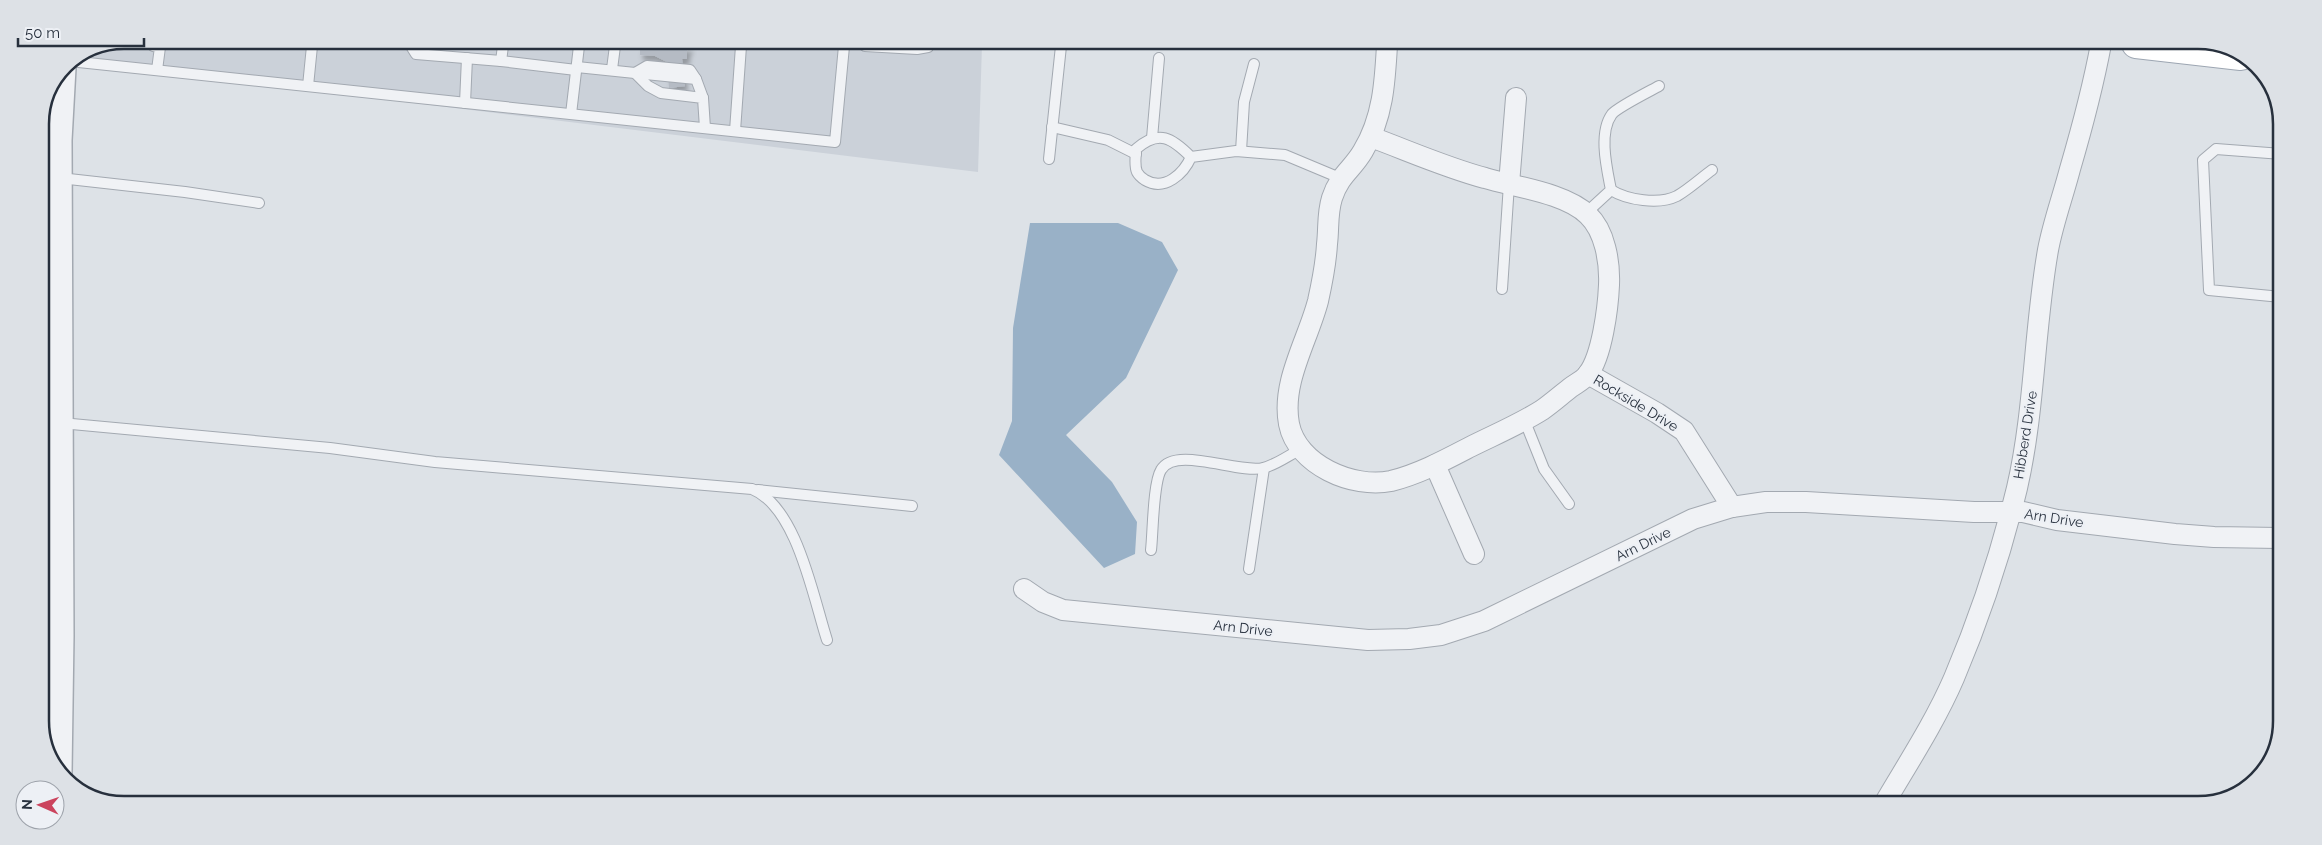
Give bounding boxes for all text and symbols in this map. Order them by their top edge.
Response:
scale bar [18,15,144,47]
text: 50 m [25,24,60,42]
street label: Rockside Drive [1591,371,1681,435]
street label: Hibberd Drive [2010,390,2040,480]
street label: Arn Drive [2023,505,2085,531]
street label: Arn Drive [1613,524,1673,564]
street label: Arn Drive [1213,617,1273,639]
north arrow [15,780,65,830]
text: N [19,799,35,810]

